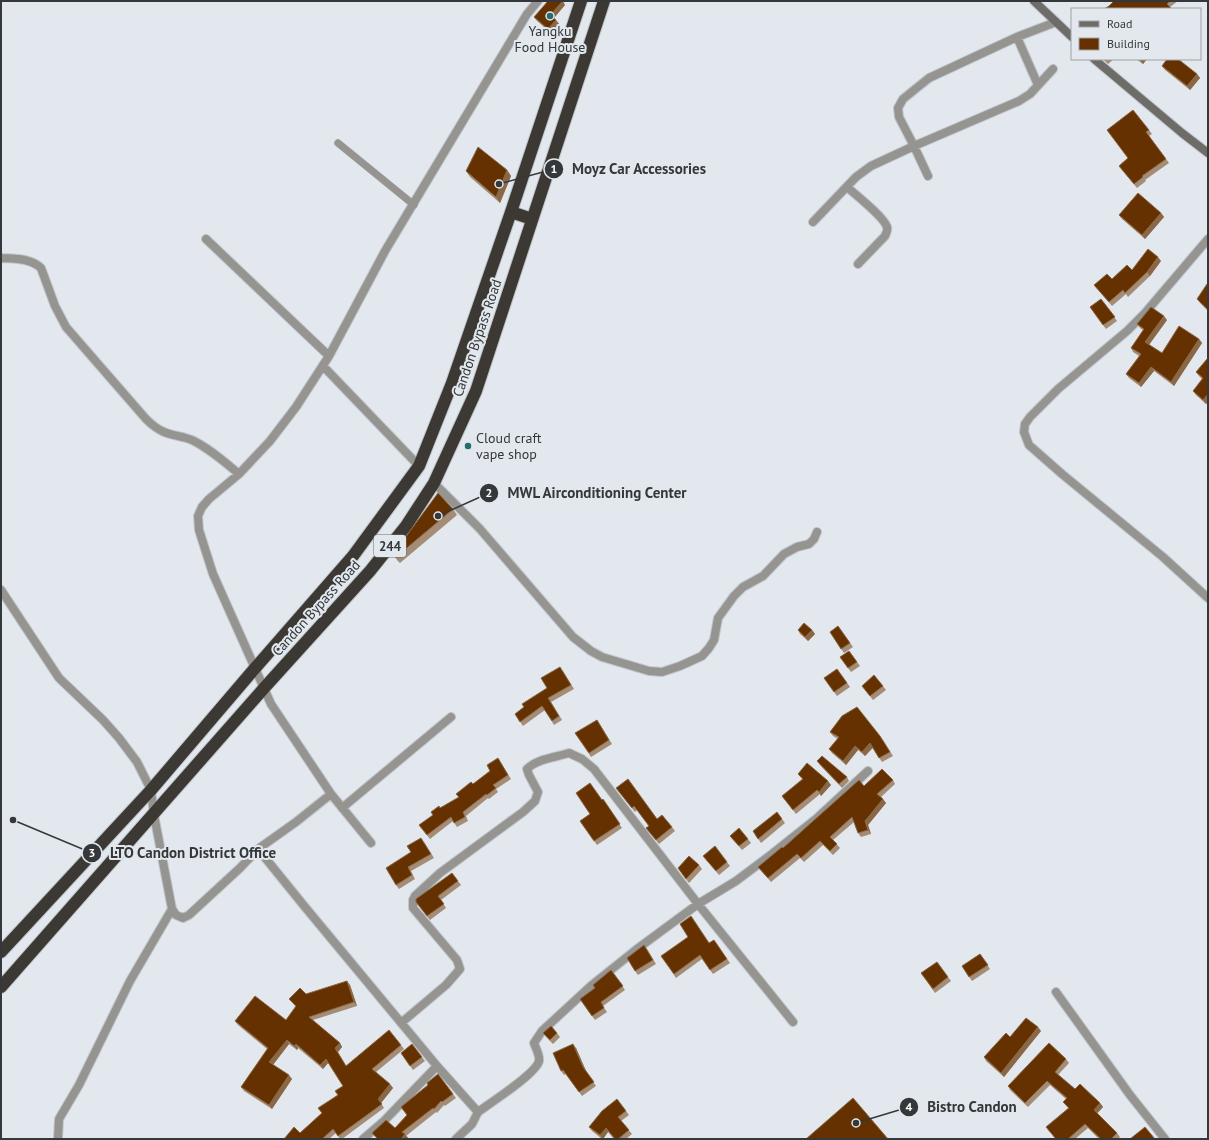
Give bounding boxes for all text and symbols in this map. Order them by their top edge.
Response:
legend [1071,8,1201,60]
marker: Yangku Food House [545,11,555,21]
text: Road [1107,16,1132,31]
place label: Yangku Food House [515,22,585,56]
text: Building [1107,36,1150,51]
callout: Moyz Car Accessories [544,155,715,182]
text: Moyz Car Accessories [572,159,706,178]
text: 1 [551,161,557,176]
street label: Candon Bypass Road [448,277,506,399]
place label: Cloud craft vape shop [476,429,542,463]
marker: Cloud craft vape shop [463,441,473,451]
callout: MWL Airconditioning Center [479,480,695,507]
text: MWL Airconditioning Center [507,483,687,502]
text: 2 [486,485,492,500]
road number: 244 [374,535,406,557]
street label: Candon Bypass Road [268,556,364,660]
callout: LTO Candon District Office [82,839,284,866]
text: LTO Candon District Office [110,843,276,862]
text: 3 [89,845,95,860]
callout: Bistro Candon [899,1093,1025,1120]
text: Bistro Candon [927,1097,1017,1116]
text: 4 [906,1099,913,1114]

